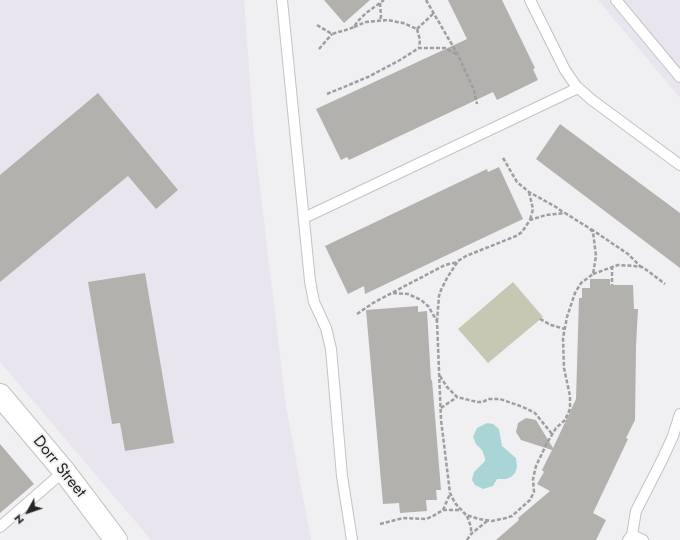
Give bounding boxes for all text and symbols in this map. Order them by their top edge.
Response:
street label: Dorr Street [28,432,90,502]
north arrow [8,492,48,532]
text: N [10,511,28,528]

